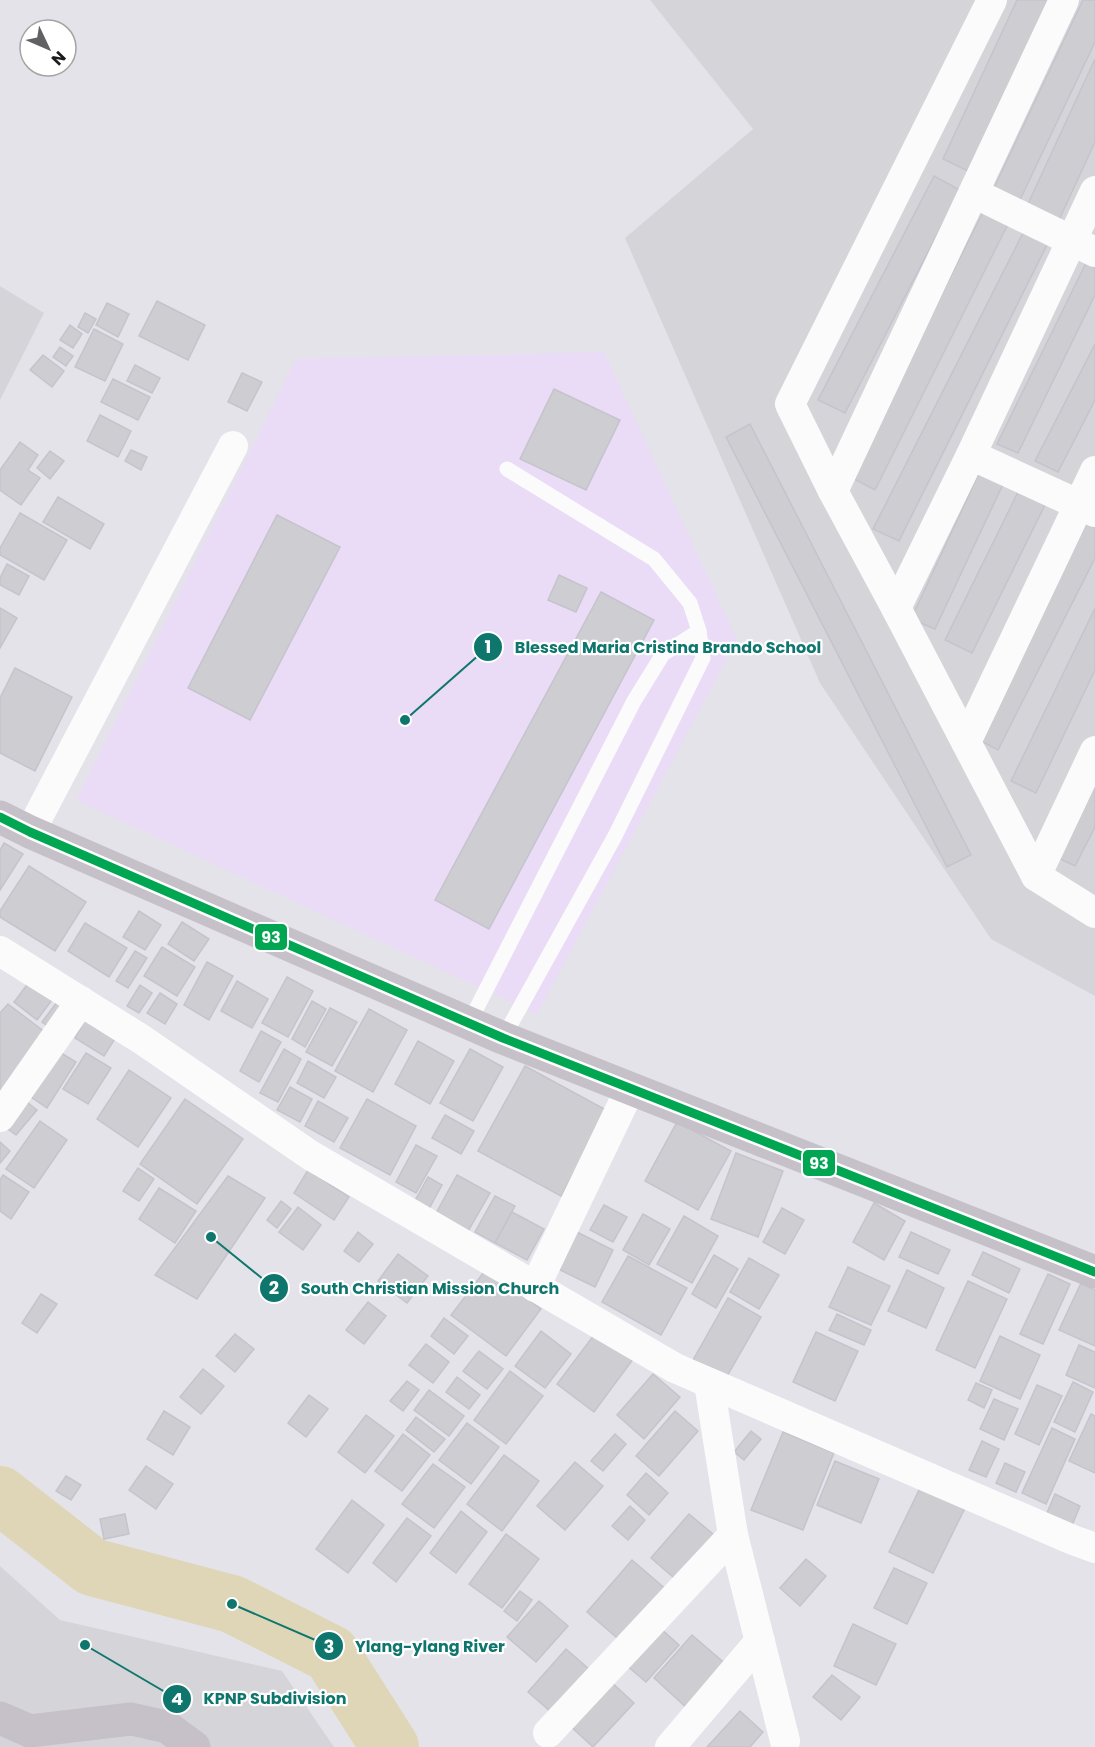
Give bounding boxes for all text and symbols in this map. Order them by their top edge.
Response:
north arrow [18,18,78,78]
text: N [46,46,71,70]
callout: Blessed Maria Cristina Brando School [473,630,833,664]
text: 1 [485,634,491,659]
text: Blessed Maria Cristina Brando School [515,636,821,659]
line badge: 93 [254,923,288,951]
text: 93 [261,926,281,949]
line badge: 93 [802,1149,836,1177]
text: 93 [809,1152,829,1175]
callout: South Christian Mission Church [259,1271,571,1305]
text: 2 [269,1275,279,1300]
text: South Christian Mission Church [301,1277,559,1300]
callout: Ylang-ylang River [314,1629,517,1663]
text: 3 [324,1634,334,1659]
text: Ylang-ylang River [355,1635,505,1658]
callout: KPNP Subdivision [162,1682,359,1716]
text: 4 [171,1686,183,1711]
text: KPNP Subdivision [204,1687,346,1710]

